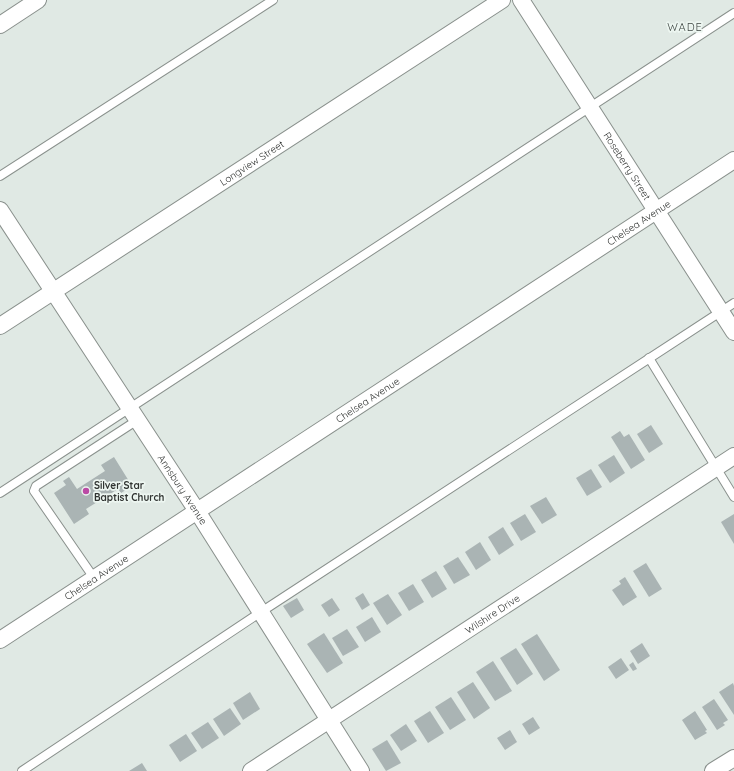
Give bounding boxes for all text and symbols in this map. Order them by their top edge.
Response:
district label: WADE [667,20,703,34]
street label: Roseberry Street [601,129,654,203]
street label: Longview Street [217,137,287,188]
street label: Chelsea Avenue [604,197,673,248]
street label: Chelsea Avenue [333,374,402,425]
street label: Annsbury Avenue [155,452,211,527]
place label: Silver Star Baptist Church [94,479,165,504]
marker: Silver Star Baptist Church [81,486,91,496]
street label: Chelsea Avenue [62,551,131,603]
street label: Wilshire Drive [462,591,522,636]

